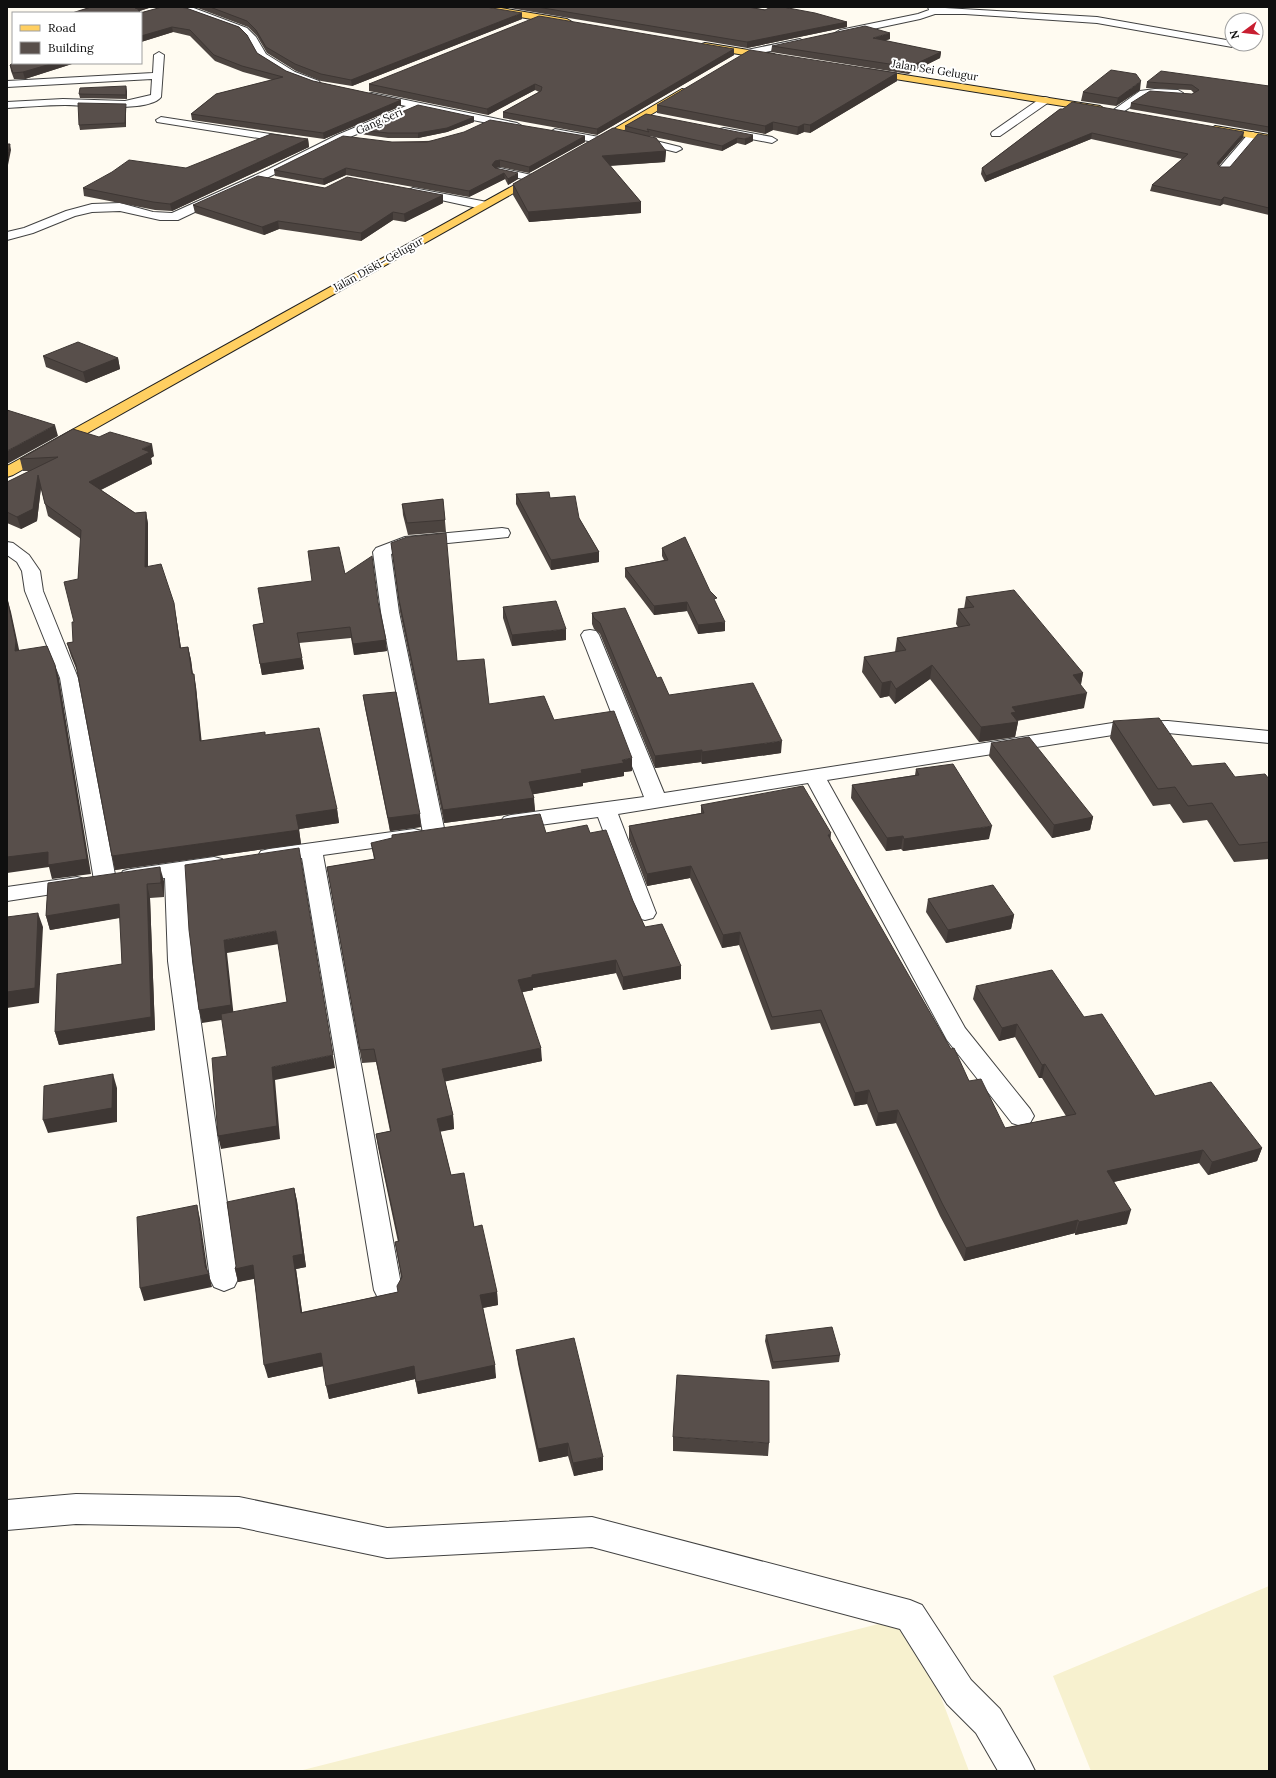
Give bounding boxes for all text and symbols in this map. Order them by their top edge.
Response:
legend [12,12,142,64]
north arrow [1224,12,1264,52]
text: Road [48,20,76,35]
text: N [1226,28,1242,41]
text: Building [48,40,94,55]
street label: Jalan Sei Gelugur [890,56,979,84]
street label: Gang Seri [353,104,405,138]
street label: Jalan Diski–Gelugur [330,233,426,295]

